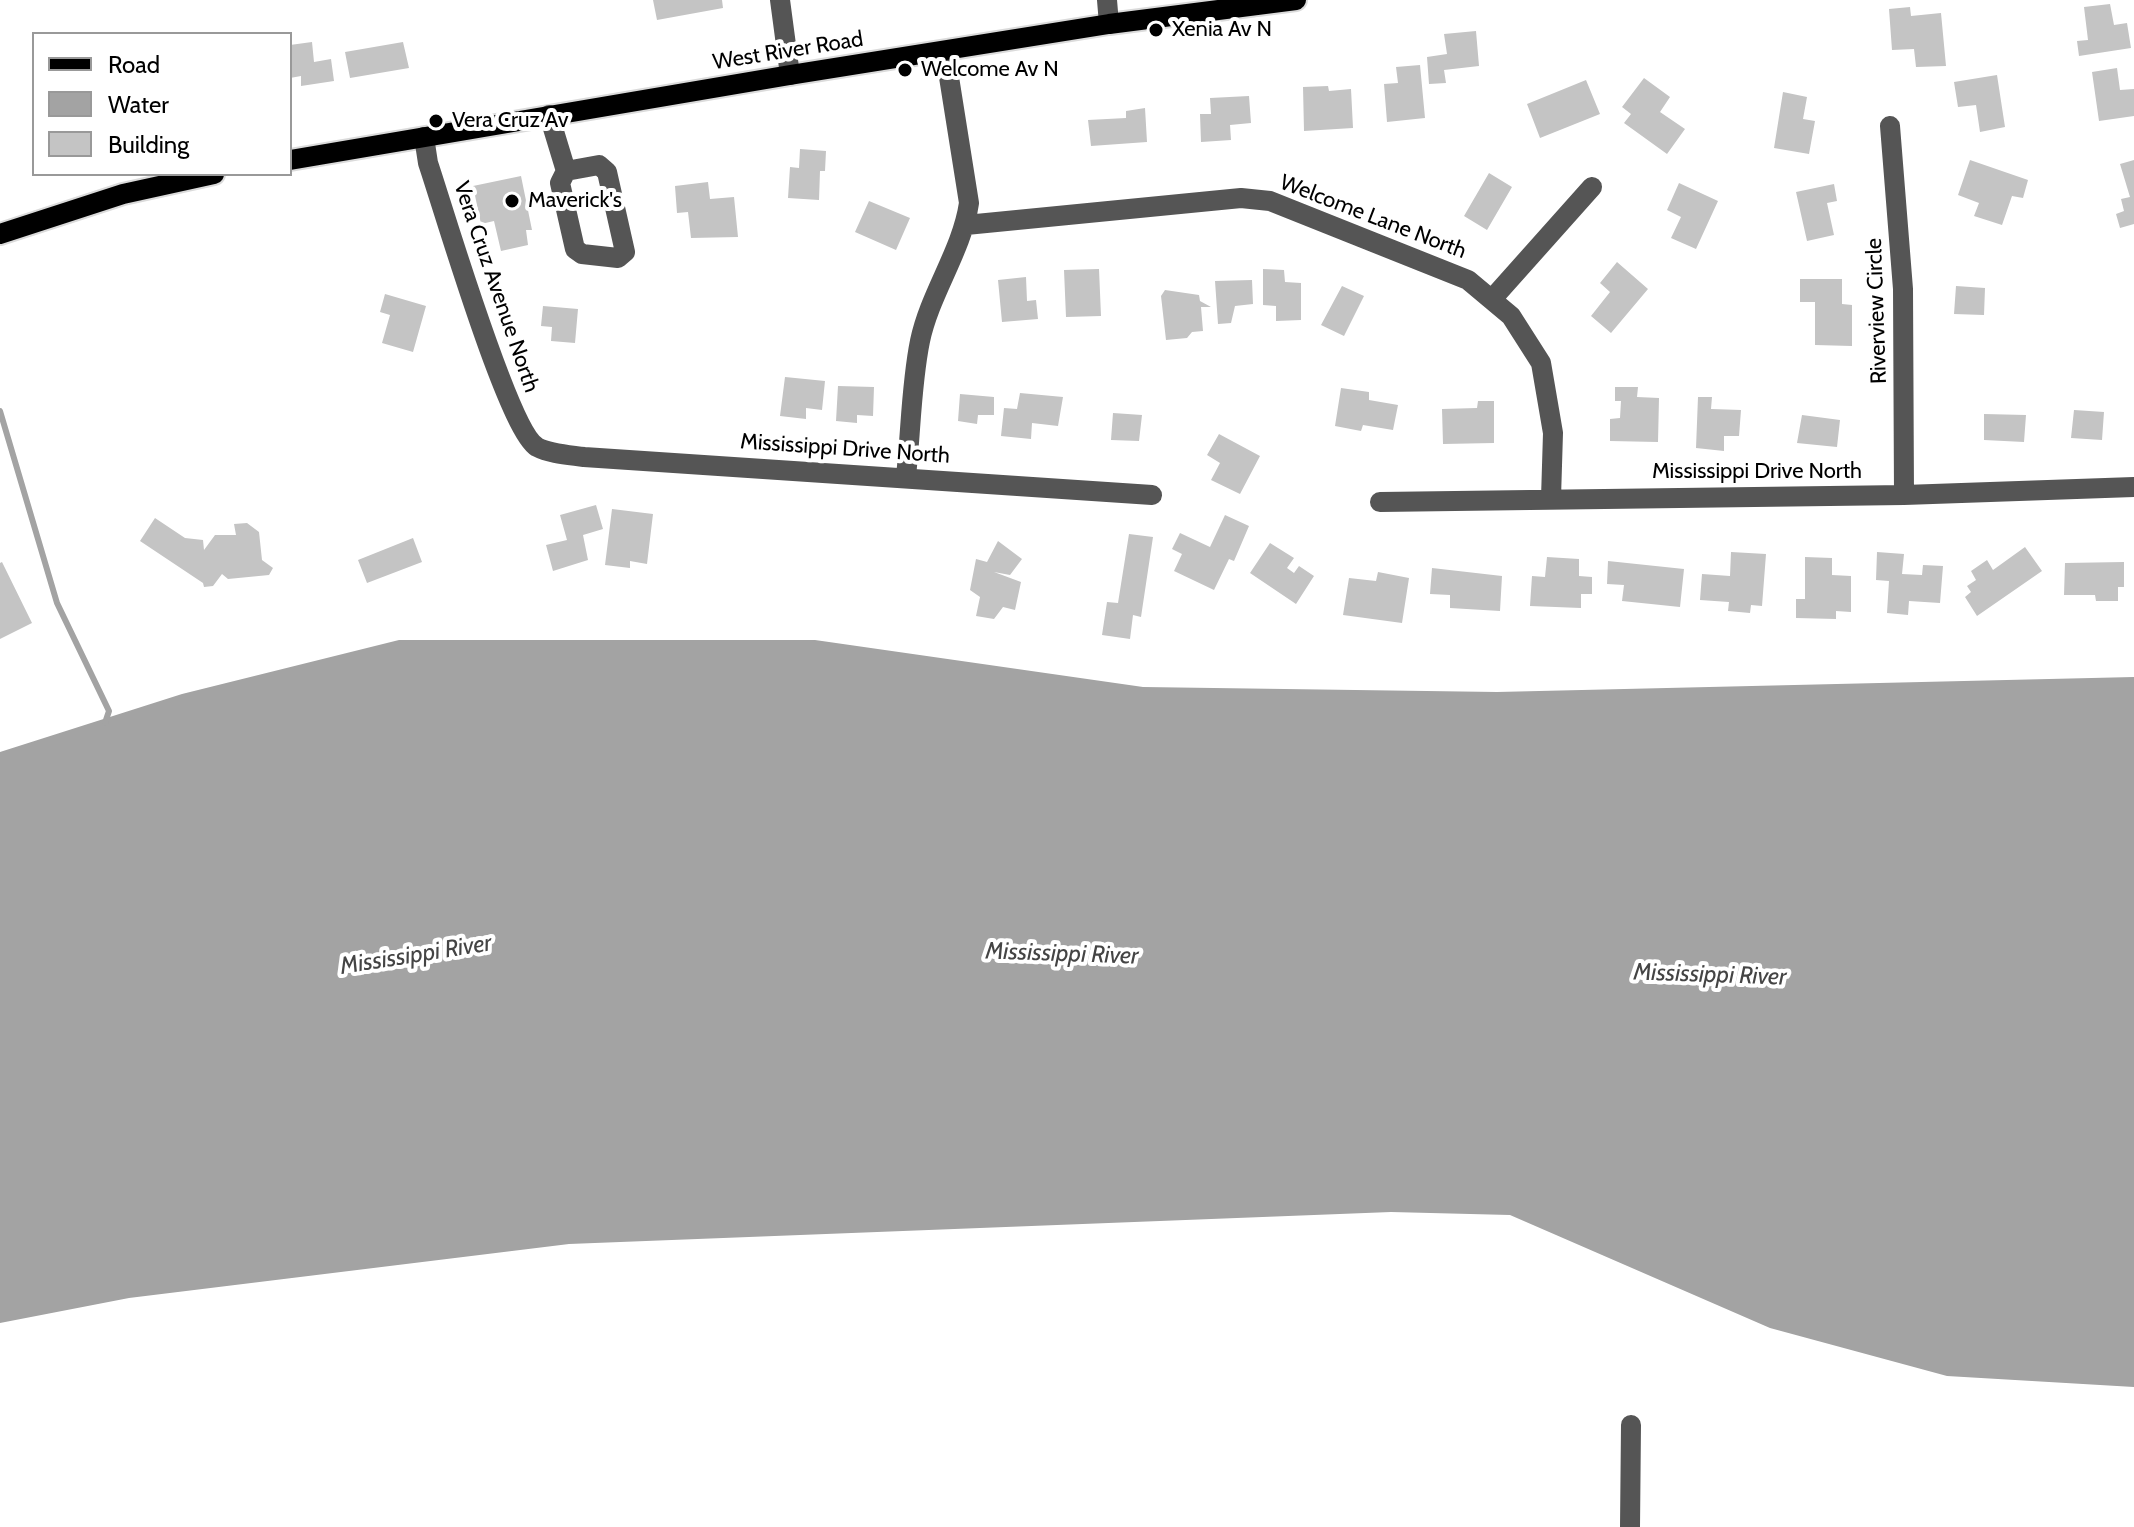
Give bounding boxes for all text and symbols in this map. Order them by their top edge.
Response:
place label: Xenia Av N [1172,17,1272,43]
marker: Xenia Av N [1147,21,1165,39]
street label: West River Road [711,26,865,76]
legend [32,32,292,176]
text: Road [108,50,160,79]
place label: Welcome Av N [921,57,1059,83]
marker: Welcome Av N [896,61,914,79]
text: Water [108,90,169,119]
place label: Vera Cruz Av [452,108,568,134]
marker: Vera Cruz Av [427,112,445,130]
text: Building [108,130,189,159]
street label: Welcome Lane North [1276,169,1470,265]
street label: Vera Cruz Avenue North [448,178,544,396]
place label: Maverick's [528,188,622,214]
marker: Maverick's [503,192,521,210]
street label: Riverview Circle [1861,237,1893,385]
street label: Mississippi Drive North [739,429,951,469]
street label: Mississippi Drive North [1652,459,1862,485]
water label: Mississippi River [338,929,494,981]
water label: Mississippi River [985,937,1139,971]
water label: Mississippi River [1633,958,1787,992]

